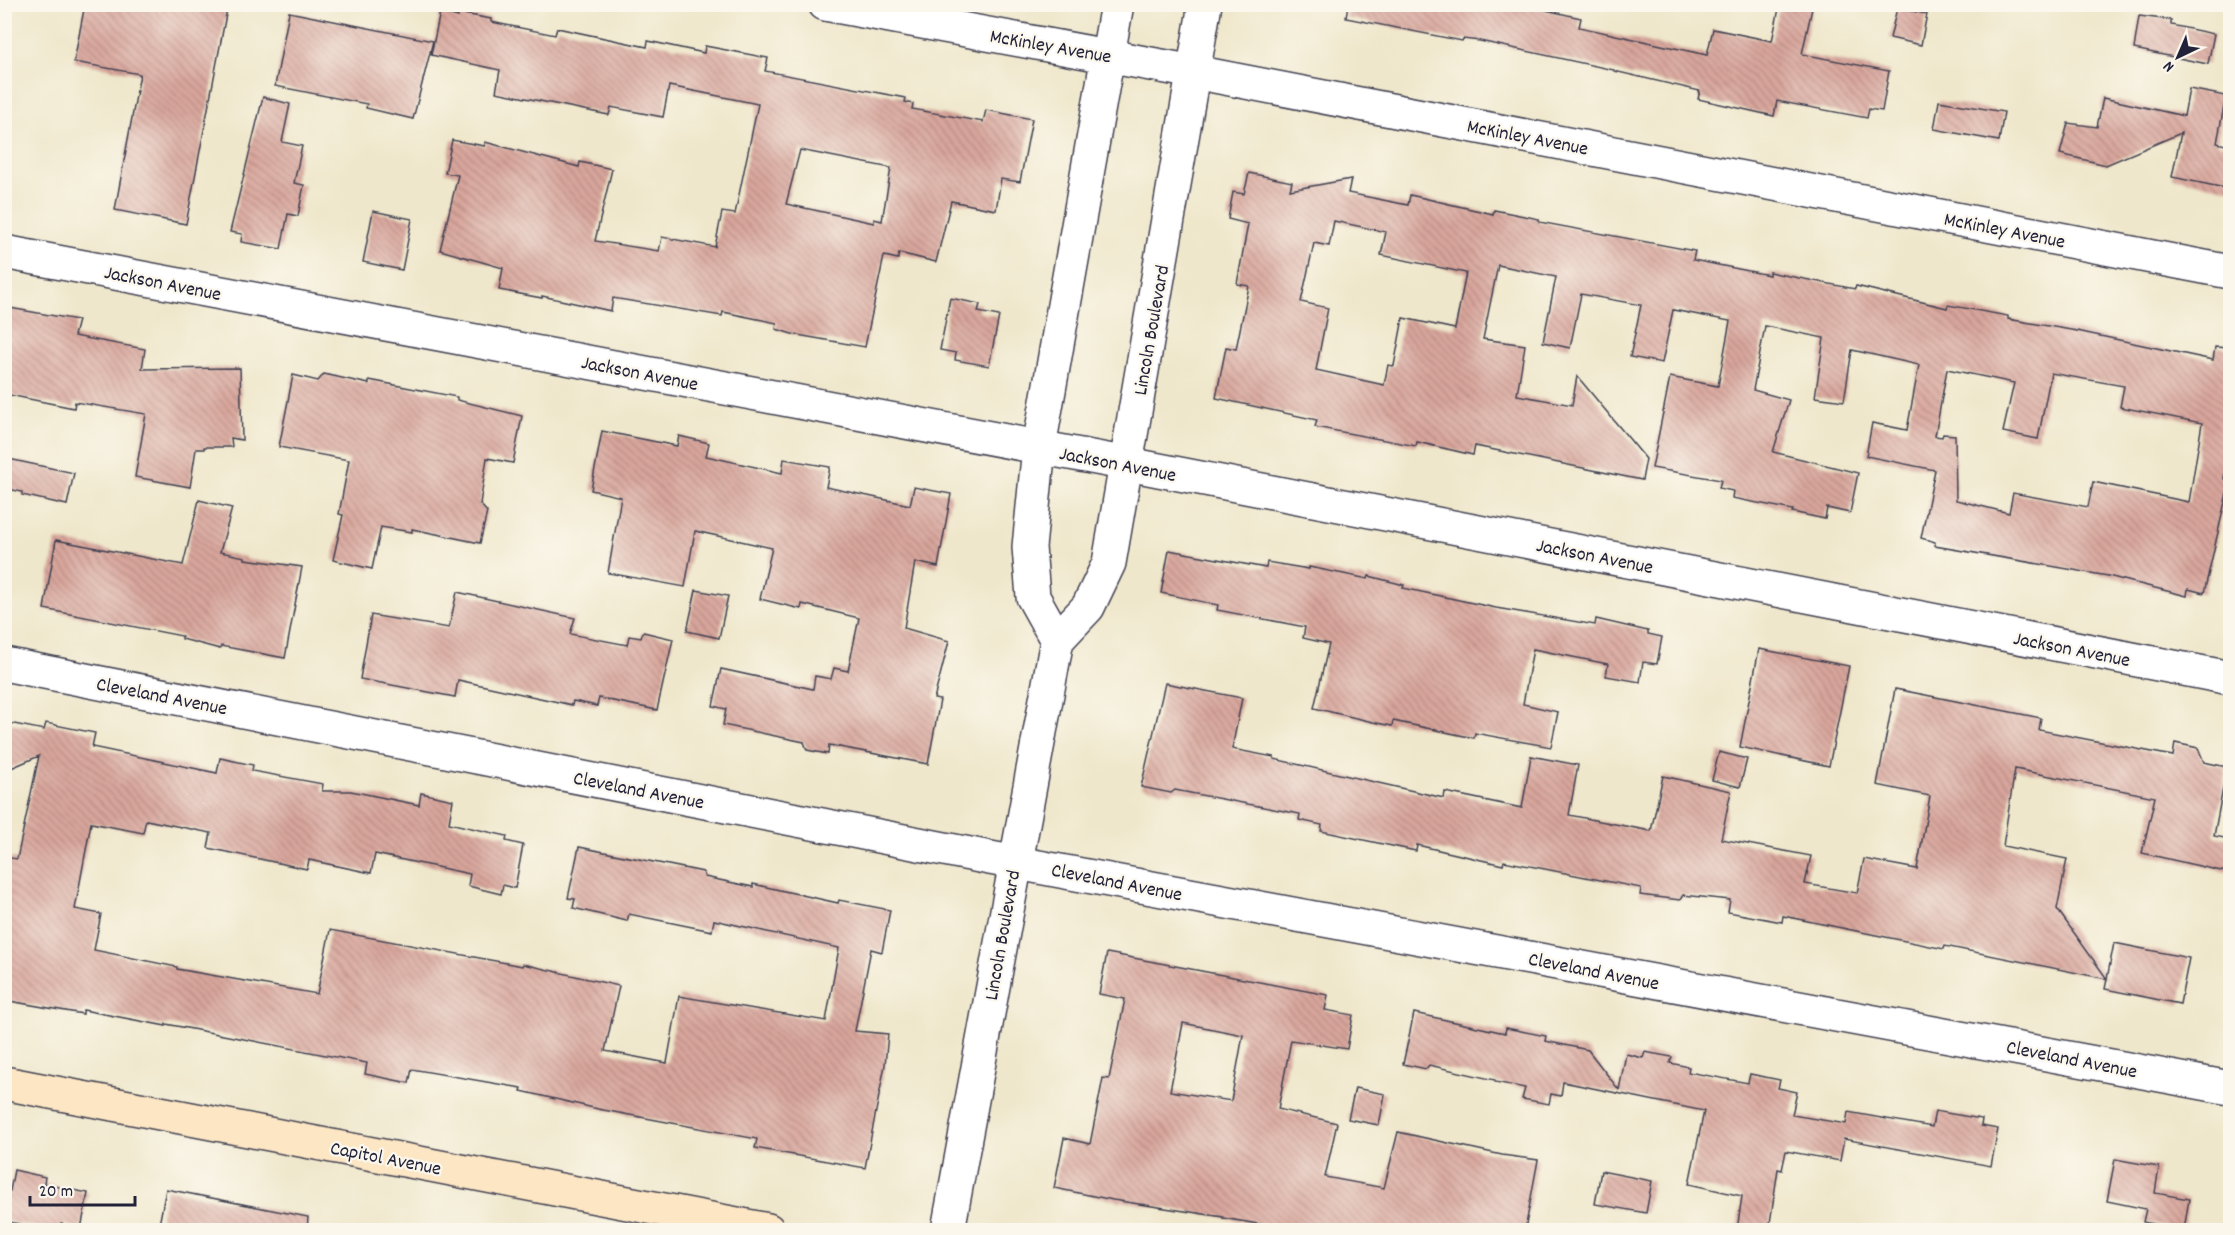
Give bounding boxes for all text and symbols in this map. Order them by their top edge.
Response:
street label: McKinley Avenue [988,23,1114,72]
north arrow [2148,27,2208,87]
text: N [2158,55,2180,77]
street label: McKinley Avenue [1464,113,1591,164]
street label: McKinley Avenue [1941,206,2068,257]
street label: Jackson Avenue [101,260,224,310]
street label: Lincoln Boulevard [1128,263,1178,398]
street label: Jackson Avenue [578,350,701,400]
street label: Jackson Avenue [1056,441,1179,491]
street label: Jackson Avenue [1533,533,1656,583]
street label: Jackson Avenue [2010,626,2133,676]
street label: Cleveland Avenue [94,672,229,724]
street label: Cleveland Avenue [571,766,706,818]
street label: Cleveland Avenue [1049,858,1184,910]
street label: Lincoln Boulevard [979,868,1029,1003]
street label: Cleveland Avenue [1526,947,1661,999]
street label: Cleveland Avenue [2004,1035,2139,1087]
street label: Capitol Avenue [328,1135,443,1184]
scale bar [30,1169,135,1207]
text: 20 m [39,1180,73,1205]

